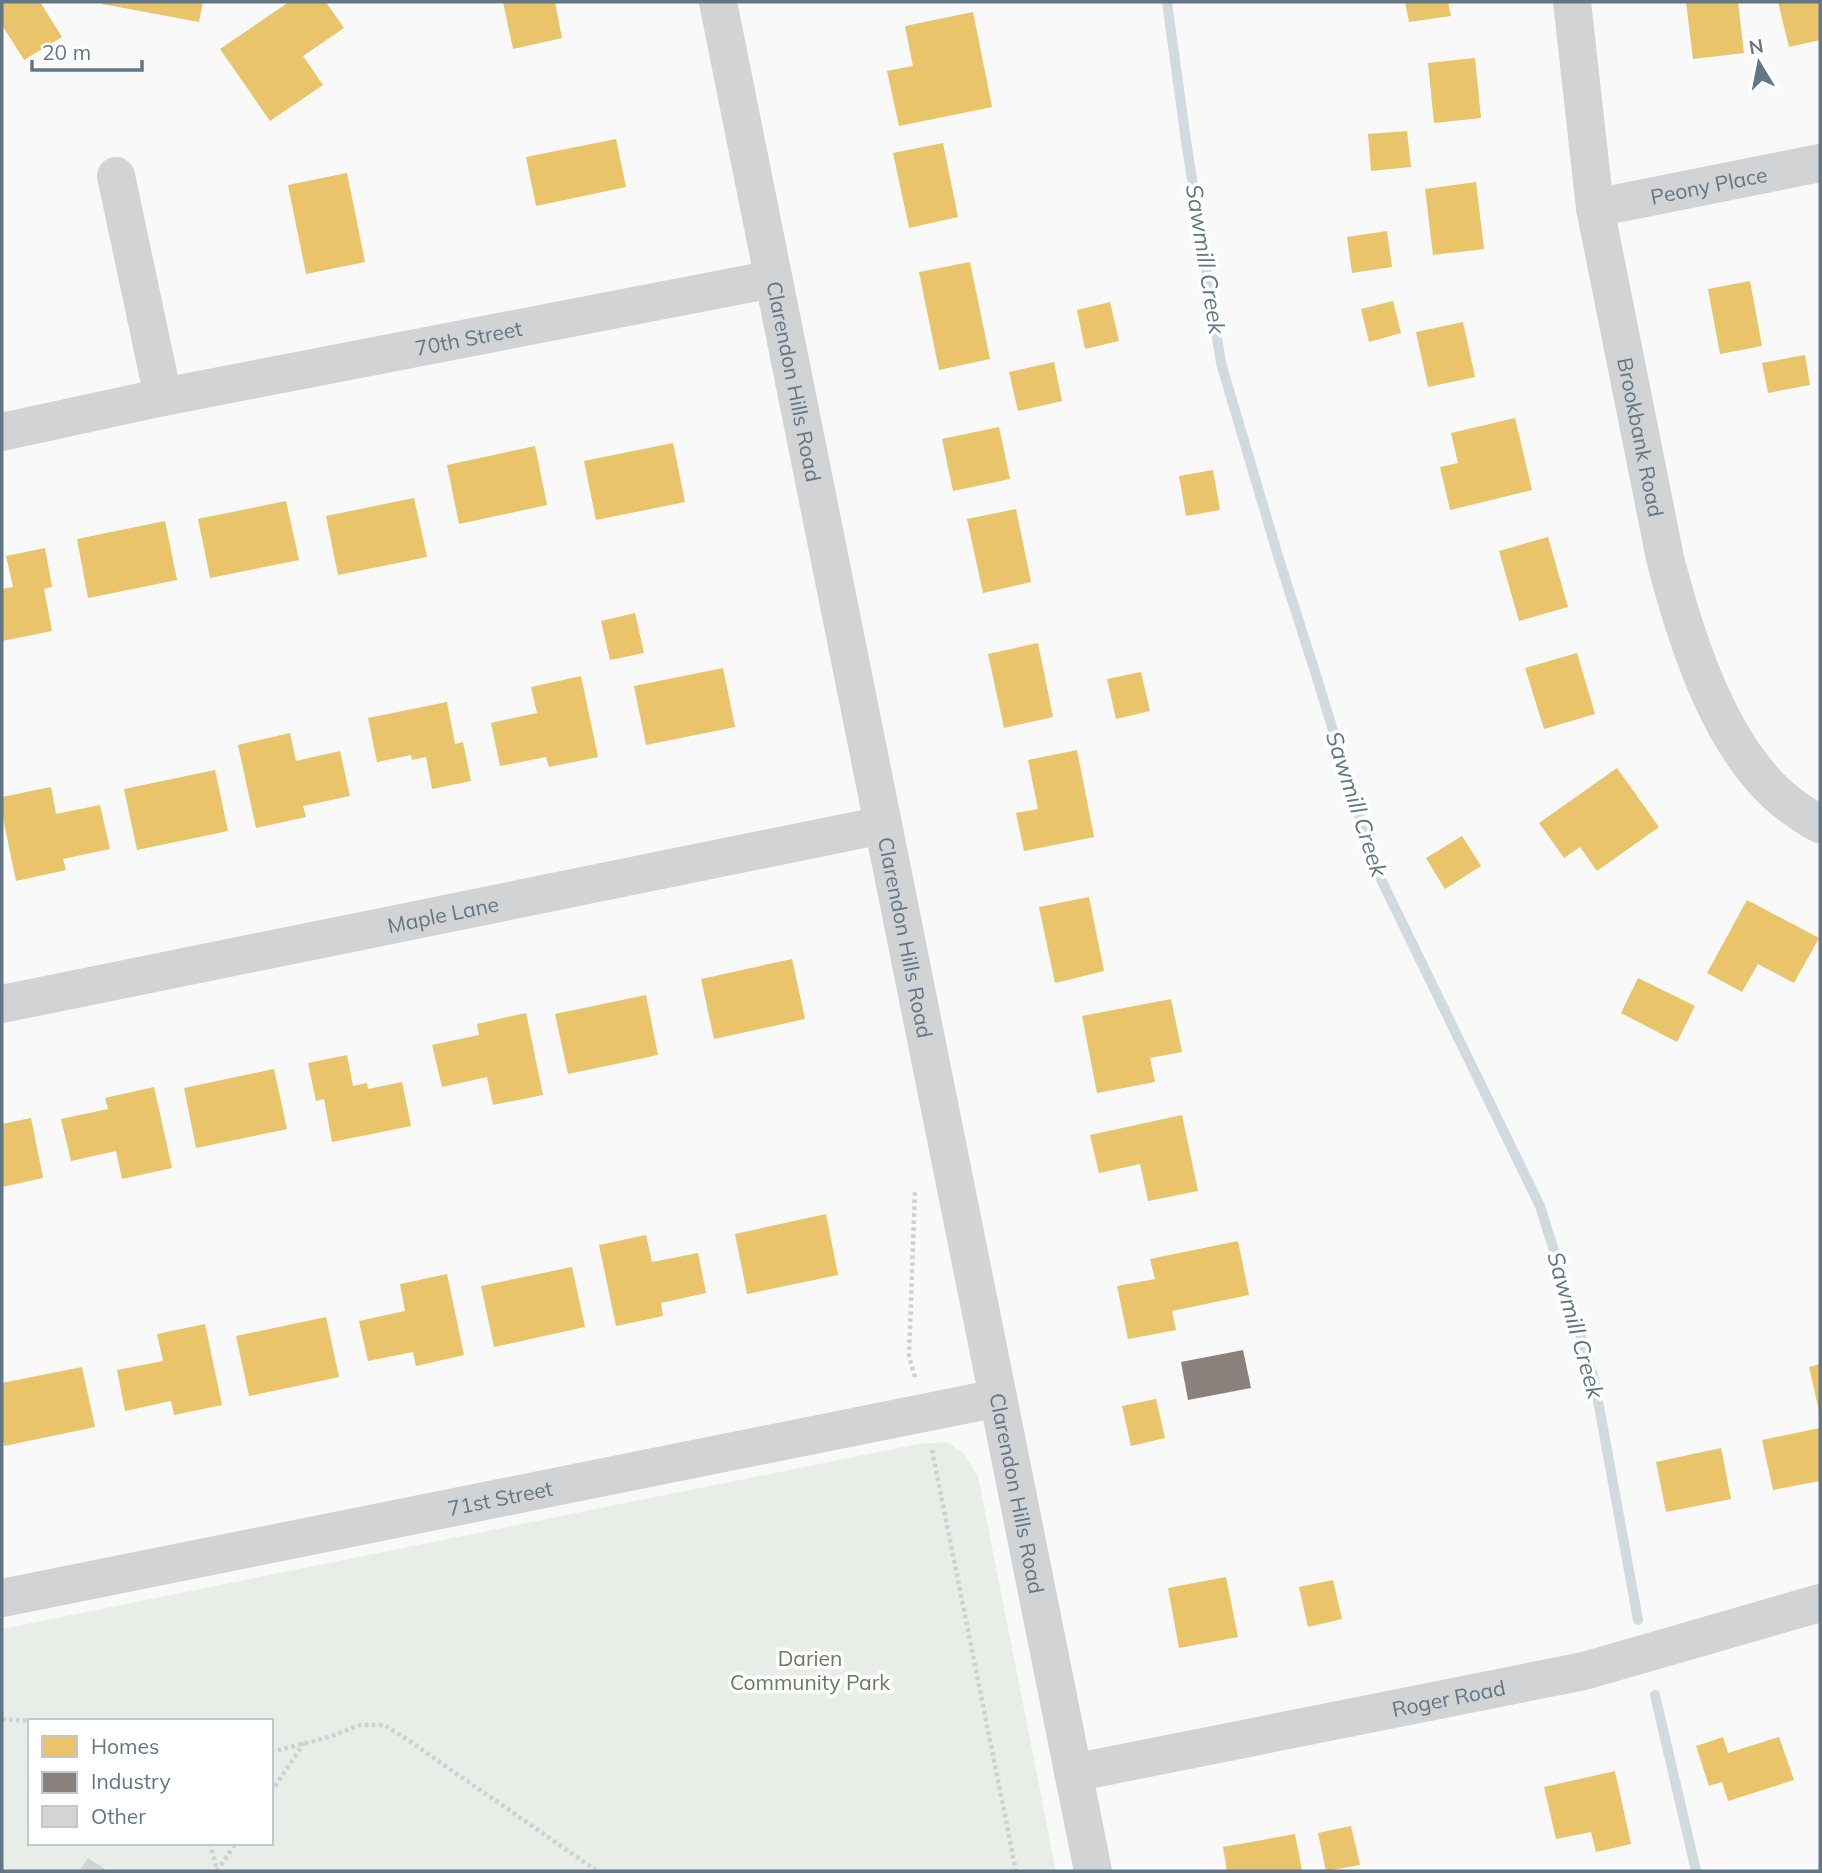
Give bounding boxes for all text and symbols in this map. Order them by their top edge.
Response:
scale bar [32,28,142,72]
north arrow [1724,28,1794,98]
text: N [1747,33,1765,59]
text: 20 m [42,39,91,65]
street label: Peony Place [1648,161,1769,210]
water label: Sawmill Creek [1180,182,1232,337]
street label: Clarendon Hills Road [761,279,827,484]
street label: 70th Street [413,315,524,361]
street label: Brookbank Road [1612,355,1669,519]
water label: Sawmill Creek [1320,728,1395,882]
street label: Clarendon Hills Road [873,835,938,1040]
street label: Maple Lane [385,890,501,938]
water label: Sawmill Creek [1541,1248,1611,1403]
street label: Clarendon Hills Road [984,1391,1050,1596]
street label: 71st Street [445,1475,555,1521]
park label: Darien Community Park [730,1645,890,1695]
street label: Roger Road [1390,1674,1508,1722]
legend [28,1719,273,1845]
text: Homes [91,1733,159,1759]
text: Industry [91,1768,171,1794]
text: Other [91,1803,146,1829]

